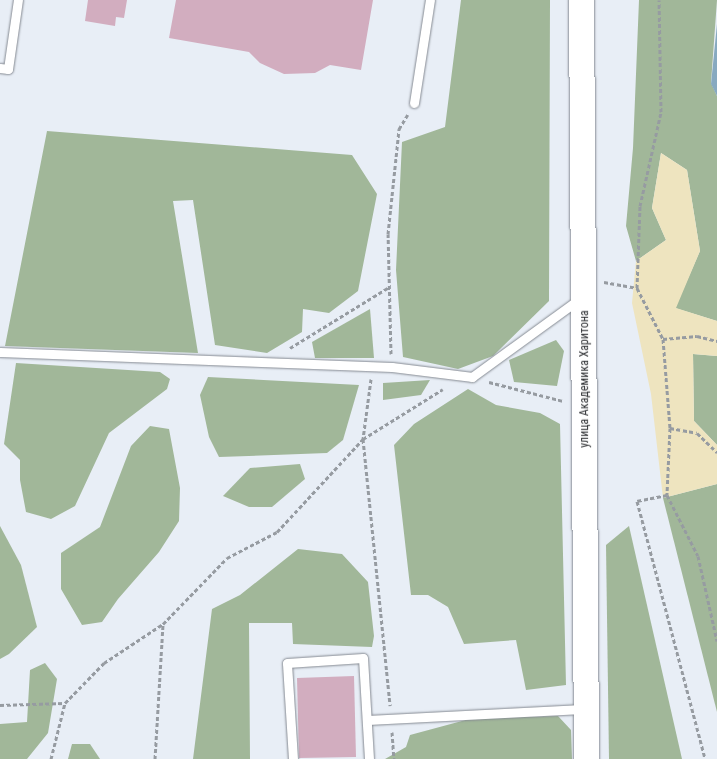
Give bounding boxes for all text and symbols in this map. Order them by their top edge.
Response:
street label: улица Академика Харитона [578,310,592,448]

